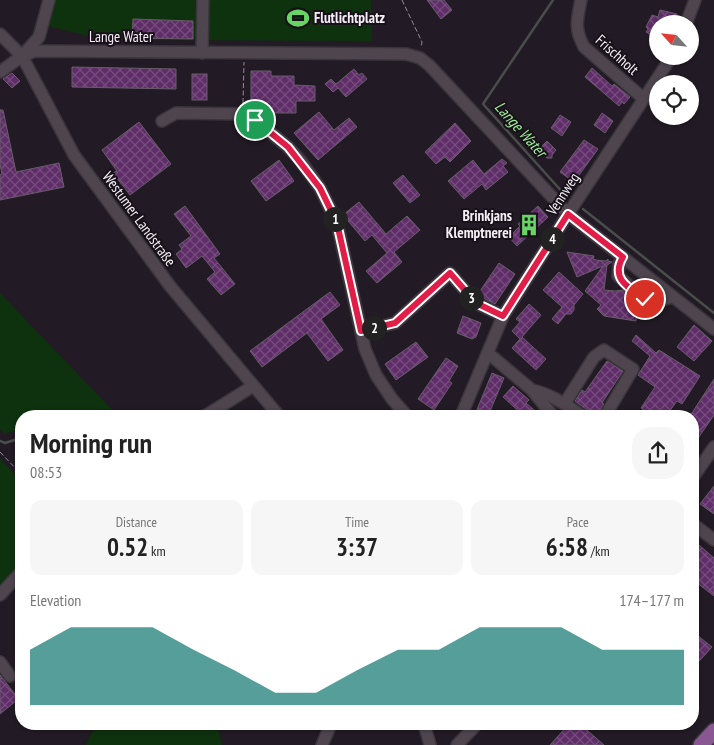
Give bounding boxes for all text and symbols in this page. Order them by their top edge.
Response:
sports icon: Flutlichtplatz [285,5,311,31]
place label: Flutlichtplatz [314,8,385,27]
north arrow [649,15,699,65]
map controls [649,15,699,125]
street label: Lange Water [89,27,154,46]
street label: Frischholt [592,30,643,79]
button: locate [649,75,699,125]
water label: Lange Water [491,97,553,163]
pin [234,99,276,141]
icon: arrive [241,106,269,134]
street label: Westumer Landstraße [99,168,180,270]
street label: Vennweg [541,169,583,219]
pin: 1 [322,206,348,232]
place label: Brinkjans Klemptnerei [446,206,512,242]
text: 1 [332,210,339,228]
building icon: Brinkjans Klemptnerei [516,212,542,238]
pin: 4 [540,226,564,252]
text: 4 [549,230,556,248]
pin [624,278,666,320]
icon: check [631,285,659,313]
pin: 3 [458,286,484,310]
text: 3 [468,289,475,307]
pin: 2 [362,316,386,340]
text: 2 [371,319,378,337]
text: Morning run [30,424,152,461]
button: share [632,427,684,479]
text: 08:53 [30,462,62,482]
text: Distance [116,513,157,531]
text: Time [345,513,369,531]
text: Pace [567,513,589,531]
text: 0.52 [107,531,148,563]
text: 3:37 [336,531,378,563]
text: 6:58 [546,531,588,563]
text: km [148,542,166,560]
text: /km [588,542,610,560]
text: Elevation [30,590,81,610]
text: 174–177 m [619,590,684,610]

